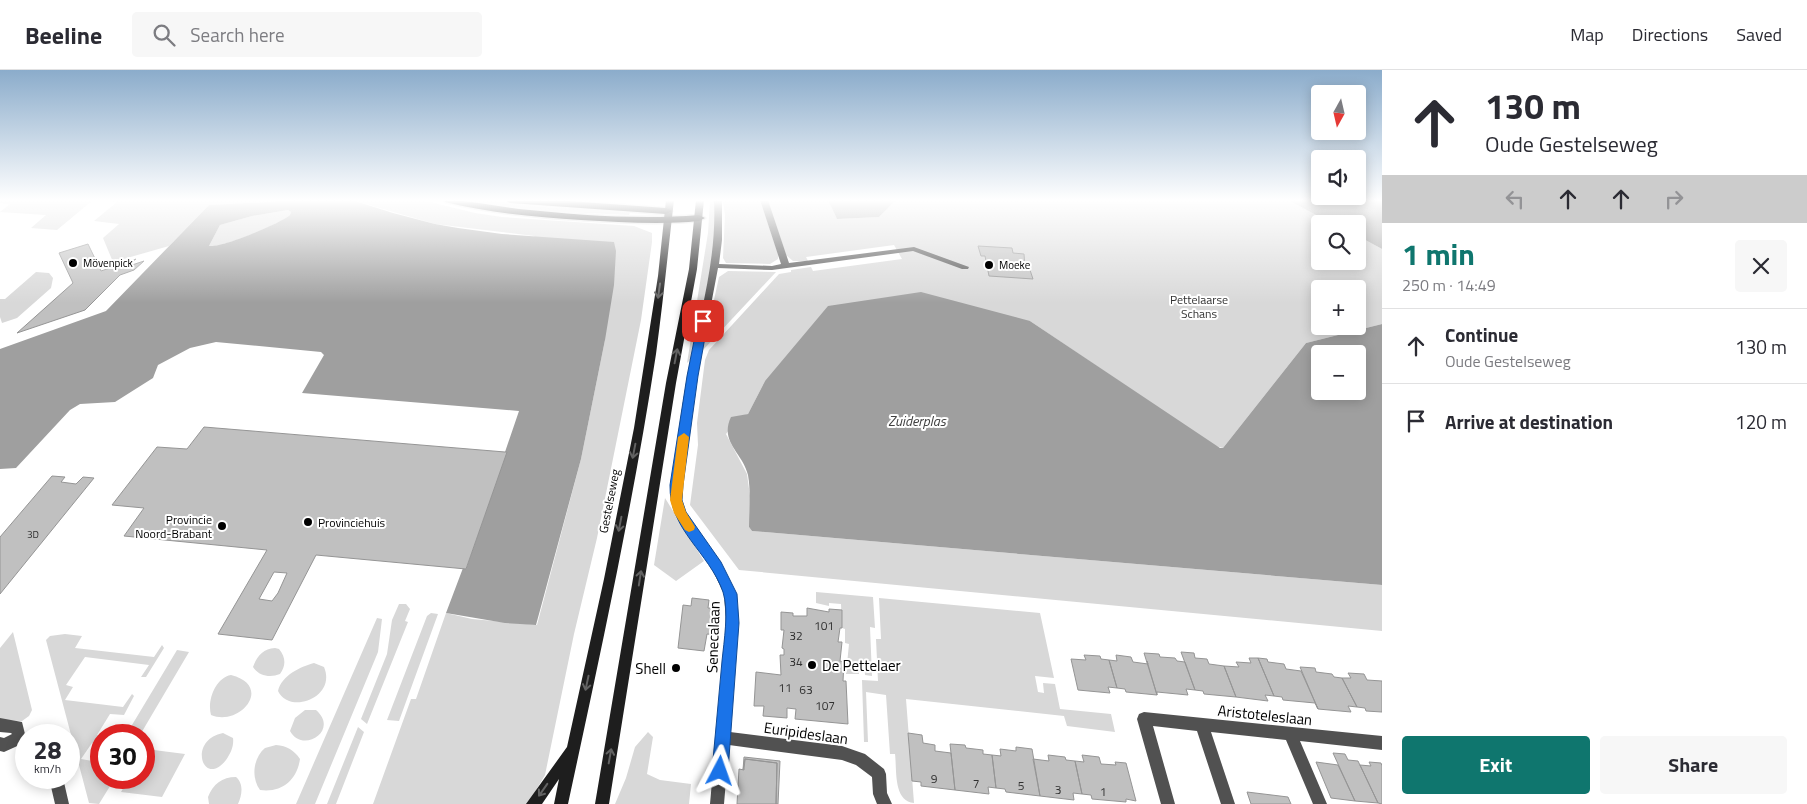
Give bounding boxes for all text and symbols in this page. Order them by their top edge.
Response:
search box [132,12,482,57]
text: Beeline [25,17,102,53]
text: Search here [190,20,285,49]
icon: search [150,21,178,49]
text: Map [1570,21,1604,48]
text: Directions [1632,21,1708,48]
text: Saved [1736,21,1782,48]
text: 130 m [1485,79,1581,133]
north arrow [1311,85,1366,140]
map controls [1311,85,1366,400]
icon: ahead [1402,90,1467,155]
text: Oude Gestelseweg [1485,127,1658,161]
button: sound [1311,150,1366,205]
icon: left [1501,185,1529,213]
icon: ahead [1554,185,1582,213]
icon: ahead [1607,185,1635,213]
icon: right [1660,185,1688,213]
button: search [1311,215,1366,270]
text: 1 min [1402,231,1475,277]
button: close [1735,240,1787,292]
place label: Mövenpick [83,255,134,271]
marker: Mövenpick [67,257,79,269]
place label: Moeke [999,257,1031,273]
marker: Moeke [983,259,995,271]
text: 250 m · 14:49 [1402,273,1496,297]
button: + [1311,280,1366,335]
one-way arrow [654,282,664,298]
park label: Pettelaarse Schans [1170,290,1228,323]
pin [682,300,724,342]
icon: arrive [689,307,717,335]
text: Continue [1445,320,1518,349]
icon: ahead [1402,332,1430,360]
text: 130 m [1735,332,1787,361]
button: − [1311,345,1366,400]
one-way arrow [671,348,681,364]
text: Oude Gestelseweg [1445,349,1571,373]
icon: arrive [1402,407,1430,435]
text: Arrive at destination [1445,407,1613,436]
text: 120 m [1735,407,1787,436]
water label: Zuiderplas [888,410,947,431]
one-way arrow [629,443,639,459]
street label: Gestelseweg [593,467,625,535]
place label: Provincie Noord-Brabant [135,510,213,543]
place label: Provinciehuis [318,513,386,532]
one-way arrow [615,515,624,531]
marker: Provinciehuis [302,516,314,528]
marker: Provincie Noord-Brabant [216,520,228,532]
house number: 3D [27,527,39,542]
one-way arrow [635,571,645,587]
street label: Senecalaan [700,601,726,673]
house number: 101 [814,616,834,635]
house number: 32 [789,626,803,645]
house number: 34 [789,652,803,671]
place label: De Pettelaer [822,654,901,677]
place label: Shell [635,657,666,680]
marker: De Pettelaer [806,659,818,671]
marker: Shell [670,662,682,674]
one-way arrow [582,674,591,690]
house number: 11 [778,678,792,697]
house number: 63 [799,680,813,699]
house number: 107 [815,696,835,715]
street label: Aristoteleslaan [1217,699,1313,731]
street label: Euripideslaan [762,716,850,750]
speed limit sign: 30 [90,724,155,789]
text: 28 [33,731,62,769]
button: Exit [1402,736,1590,794]
button: Share [1600,736,1787,794]
position arrow [693,744,745,796]
one-way arrow [606,748,616,764]
text: km/h [34,759,61,778]
house number: 9 [931,769,938,788]
house number: 7 [973,774,979,793]
house number: 5 [1018,776,1025,795]
house number: 3 [1055,780,1061,799]
house number: 1 [1100,782,1106,801]
one-way arrow [538,783,548,797]

